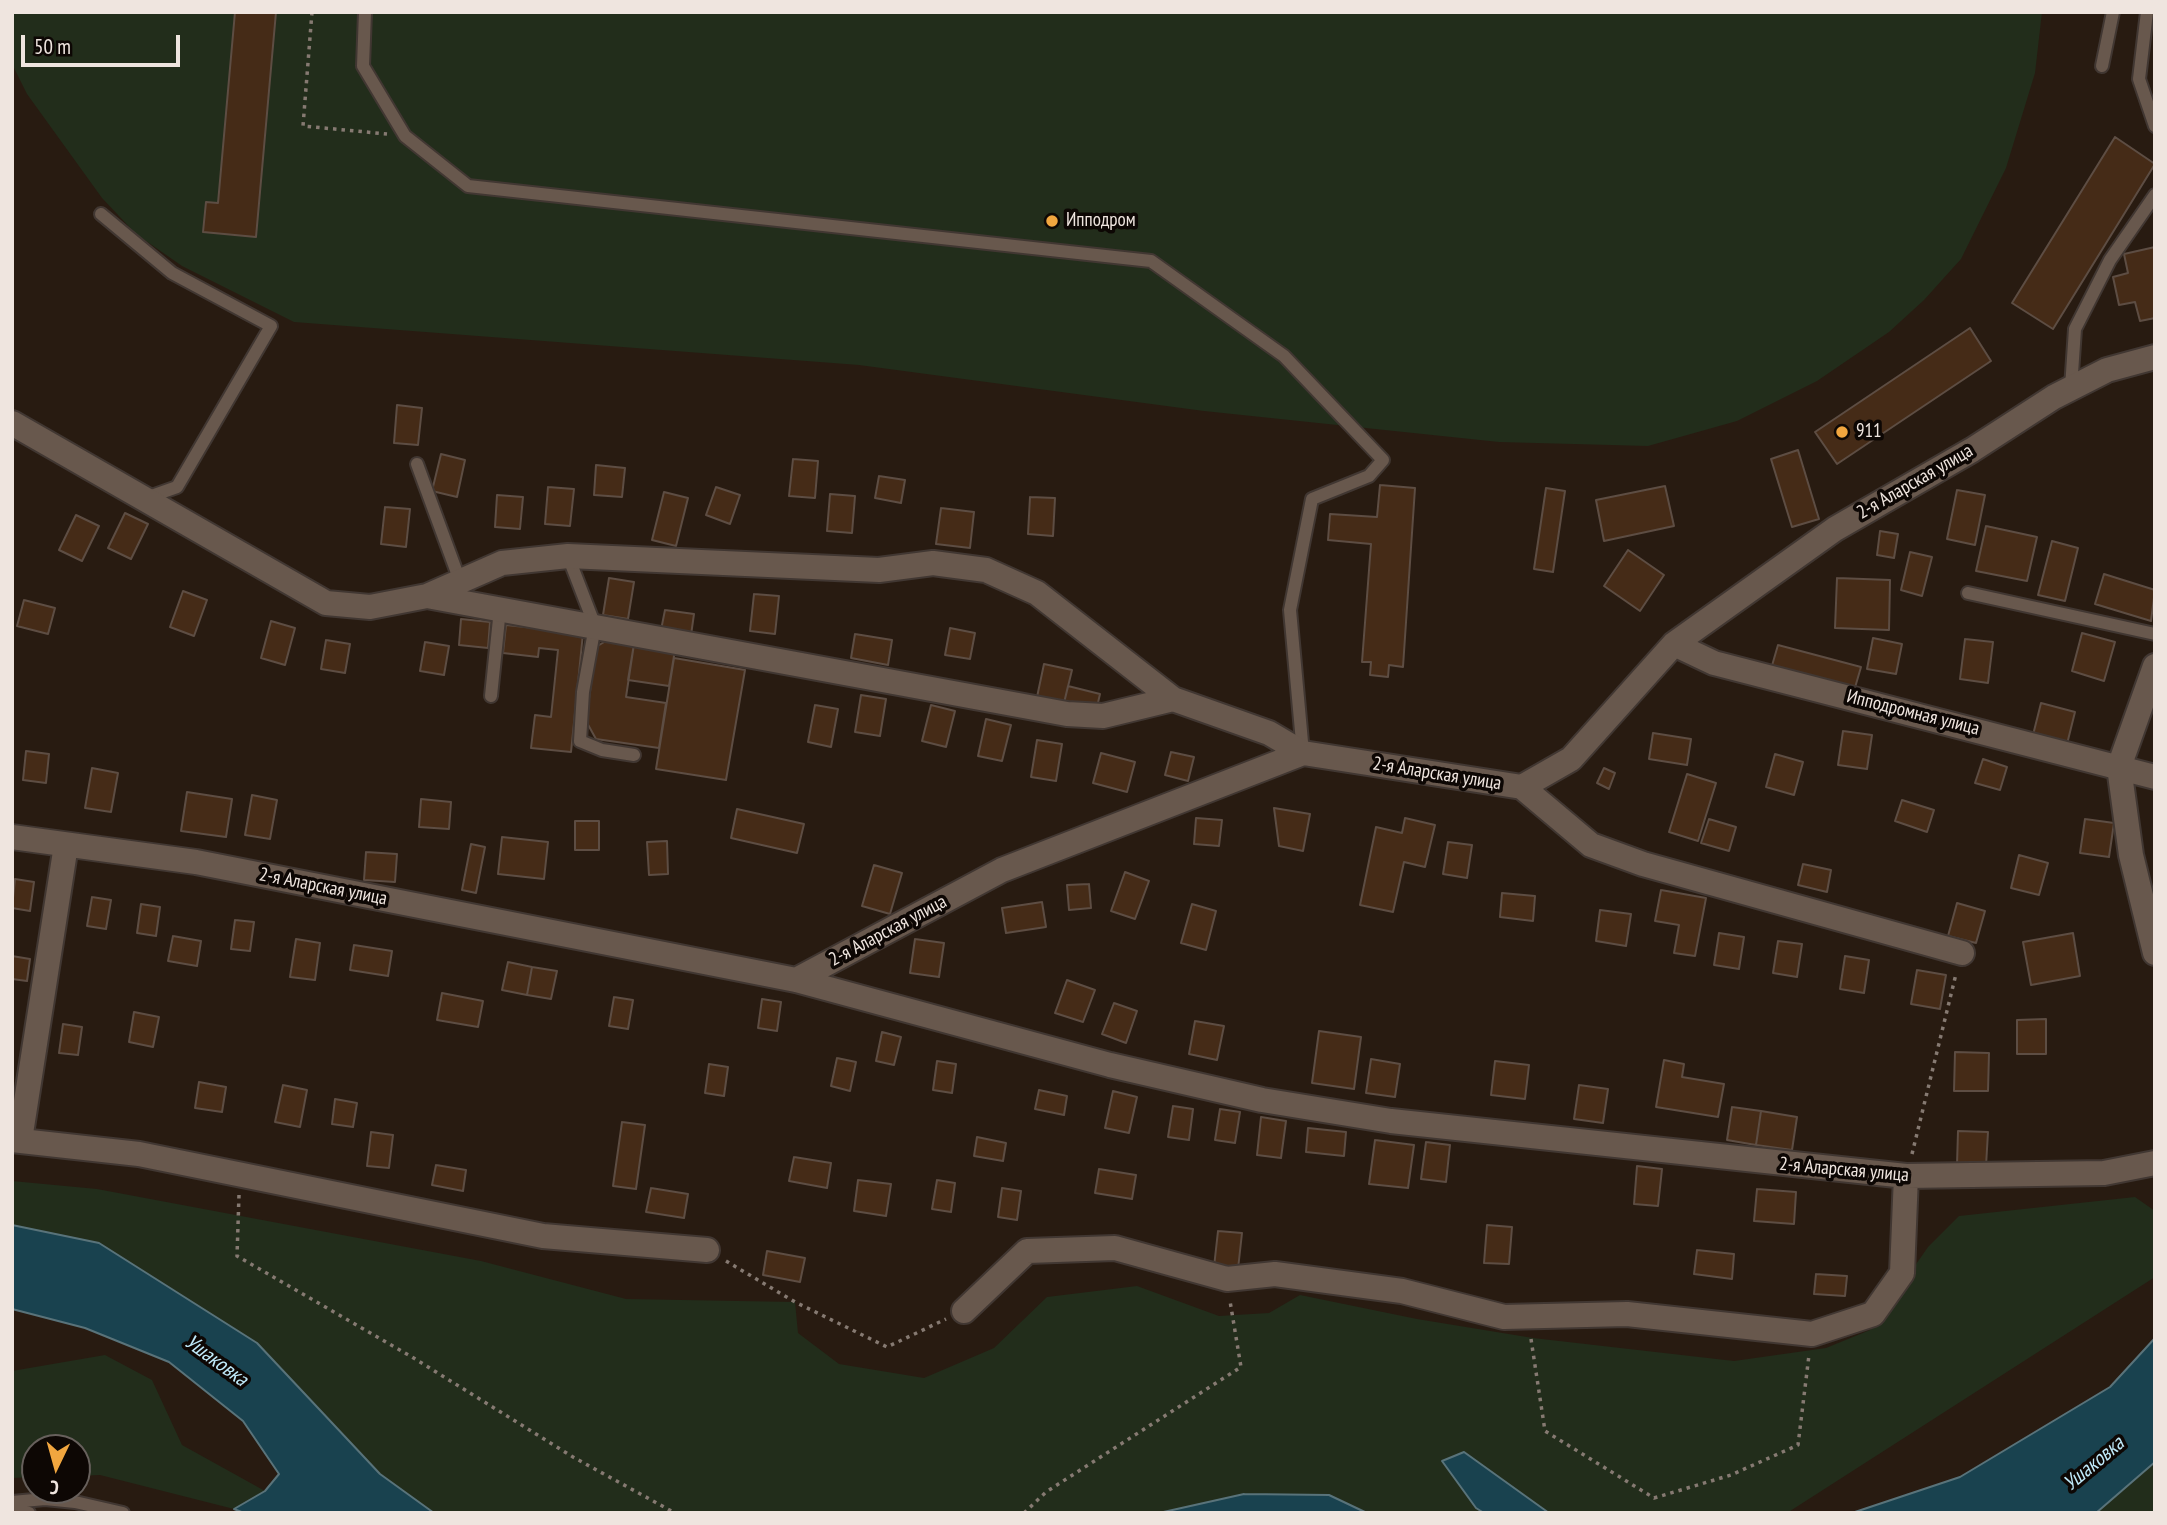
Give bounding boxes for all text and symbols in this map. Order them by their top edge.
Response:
scale bar [24,21,184,65]
text: 50 m [34,33,71,60]
place label: Ипподром [1066,210,1136,232]
marker: Ипподром [1044,213,1060,229]
place label: 911 [1856,421,1882,443]
marker: 911 [1834,424,1850,440]
street label: 2-я Аларская улица [1853,440,1977,524]
street label: Ипподромная улица [1844,686,1982,740]
street label: 2-я Аларская улица [1371,753,1503,795]
street label: 2-я Аларская улица [257,863,389,911]
street label: 2-я Аларская улица [825,890,951,972]
street label: 2-я Аларская улица [1778,1153,1910,1187]
water label: Ушаковка [180,1330,252,1392]
water label: Ушаковка [2059,1431,2129,1497]
north arrow [21,1434,91,1504]
text: С [49,1476,60,1500]

